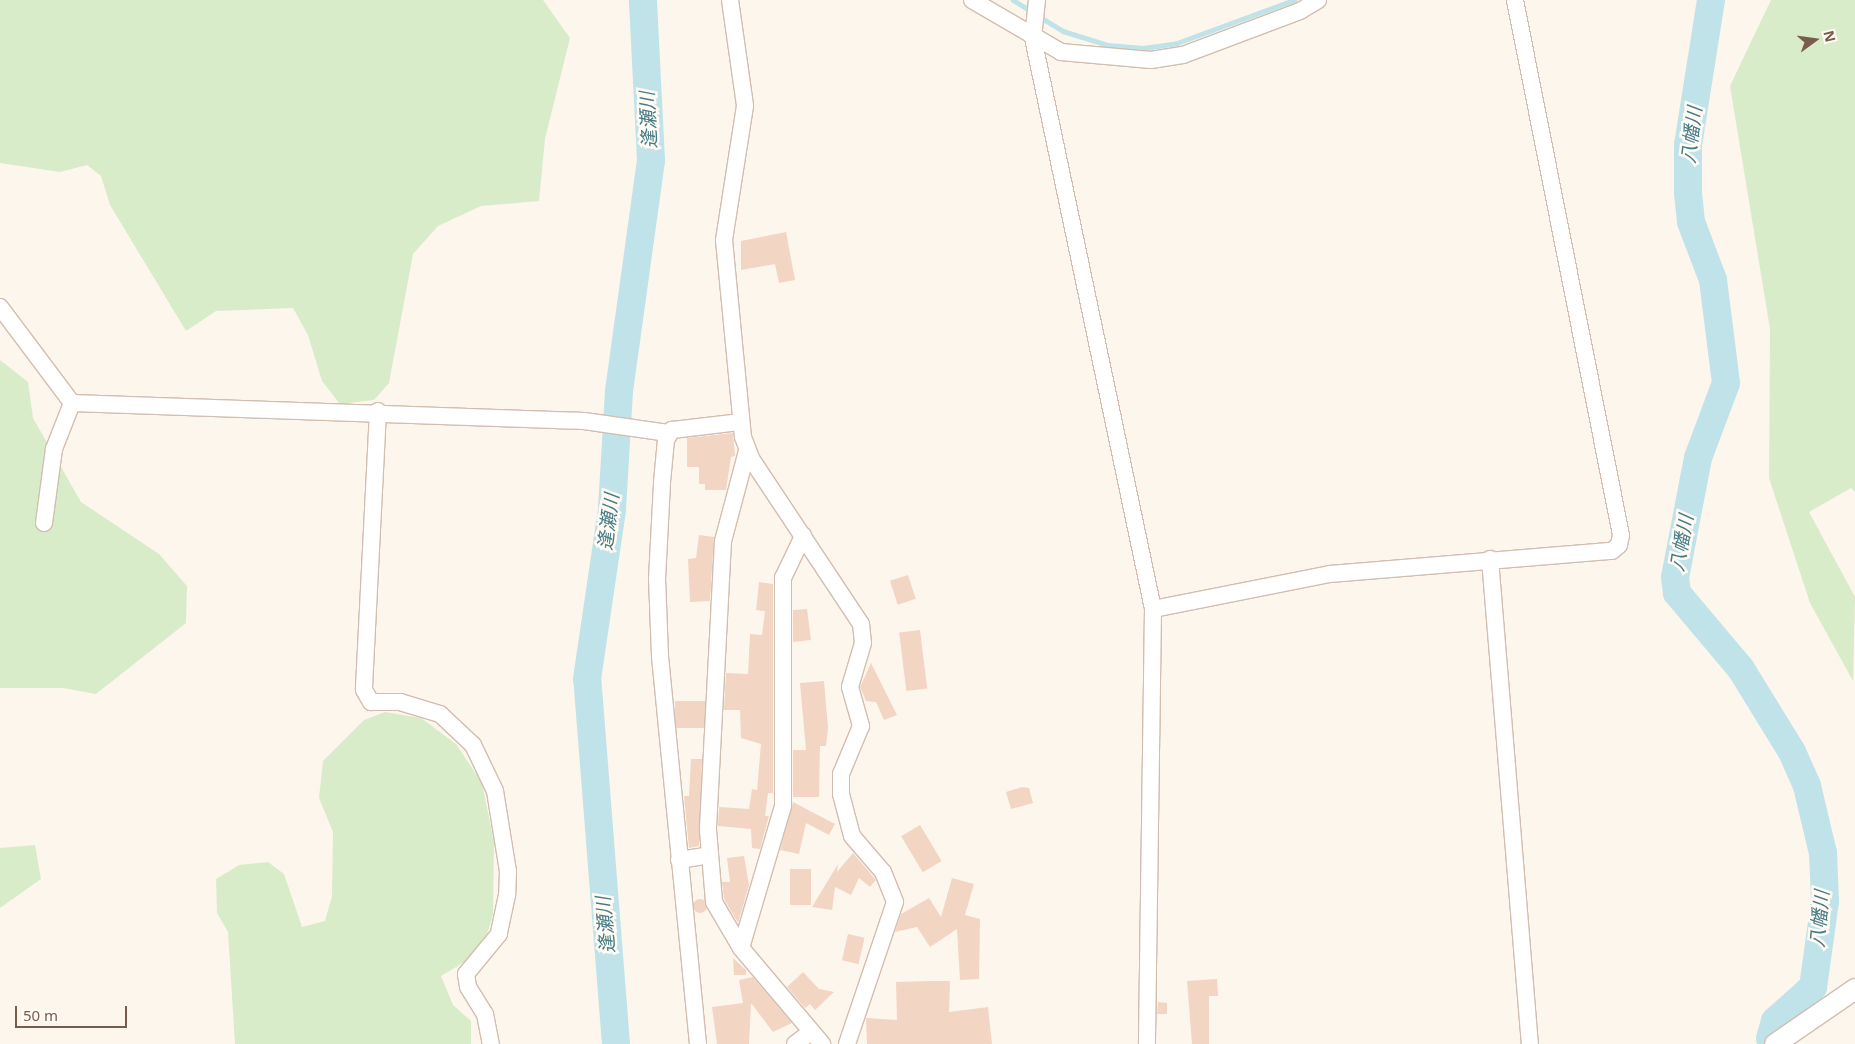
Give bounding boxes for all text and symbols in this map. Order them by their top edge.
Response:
north arrow [1790,15,1840,65]
text: N [1819,28,1841,44]
water label: 逢瀬川 [636,91,662,149]
water label: 八幡川 [1677,105,1707,165]
water label: 逢瀬川 [594,492,624,552]
water label: 八幡川 [1666,513,1698,573]
water label: 八幡川 [1806,890,1834,948]
water label: 逢瀬川 [592,896,620,954]
scale bar [18,996,130,1028]
text: 50 m [23,1005,58,1025]

